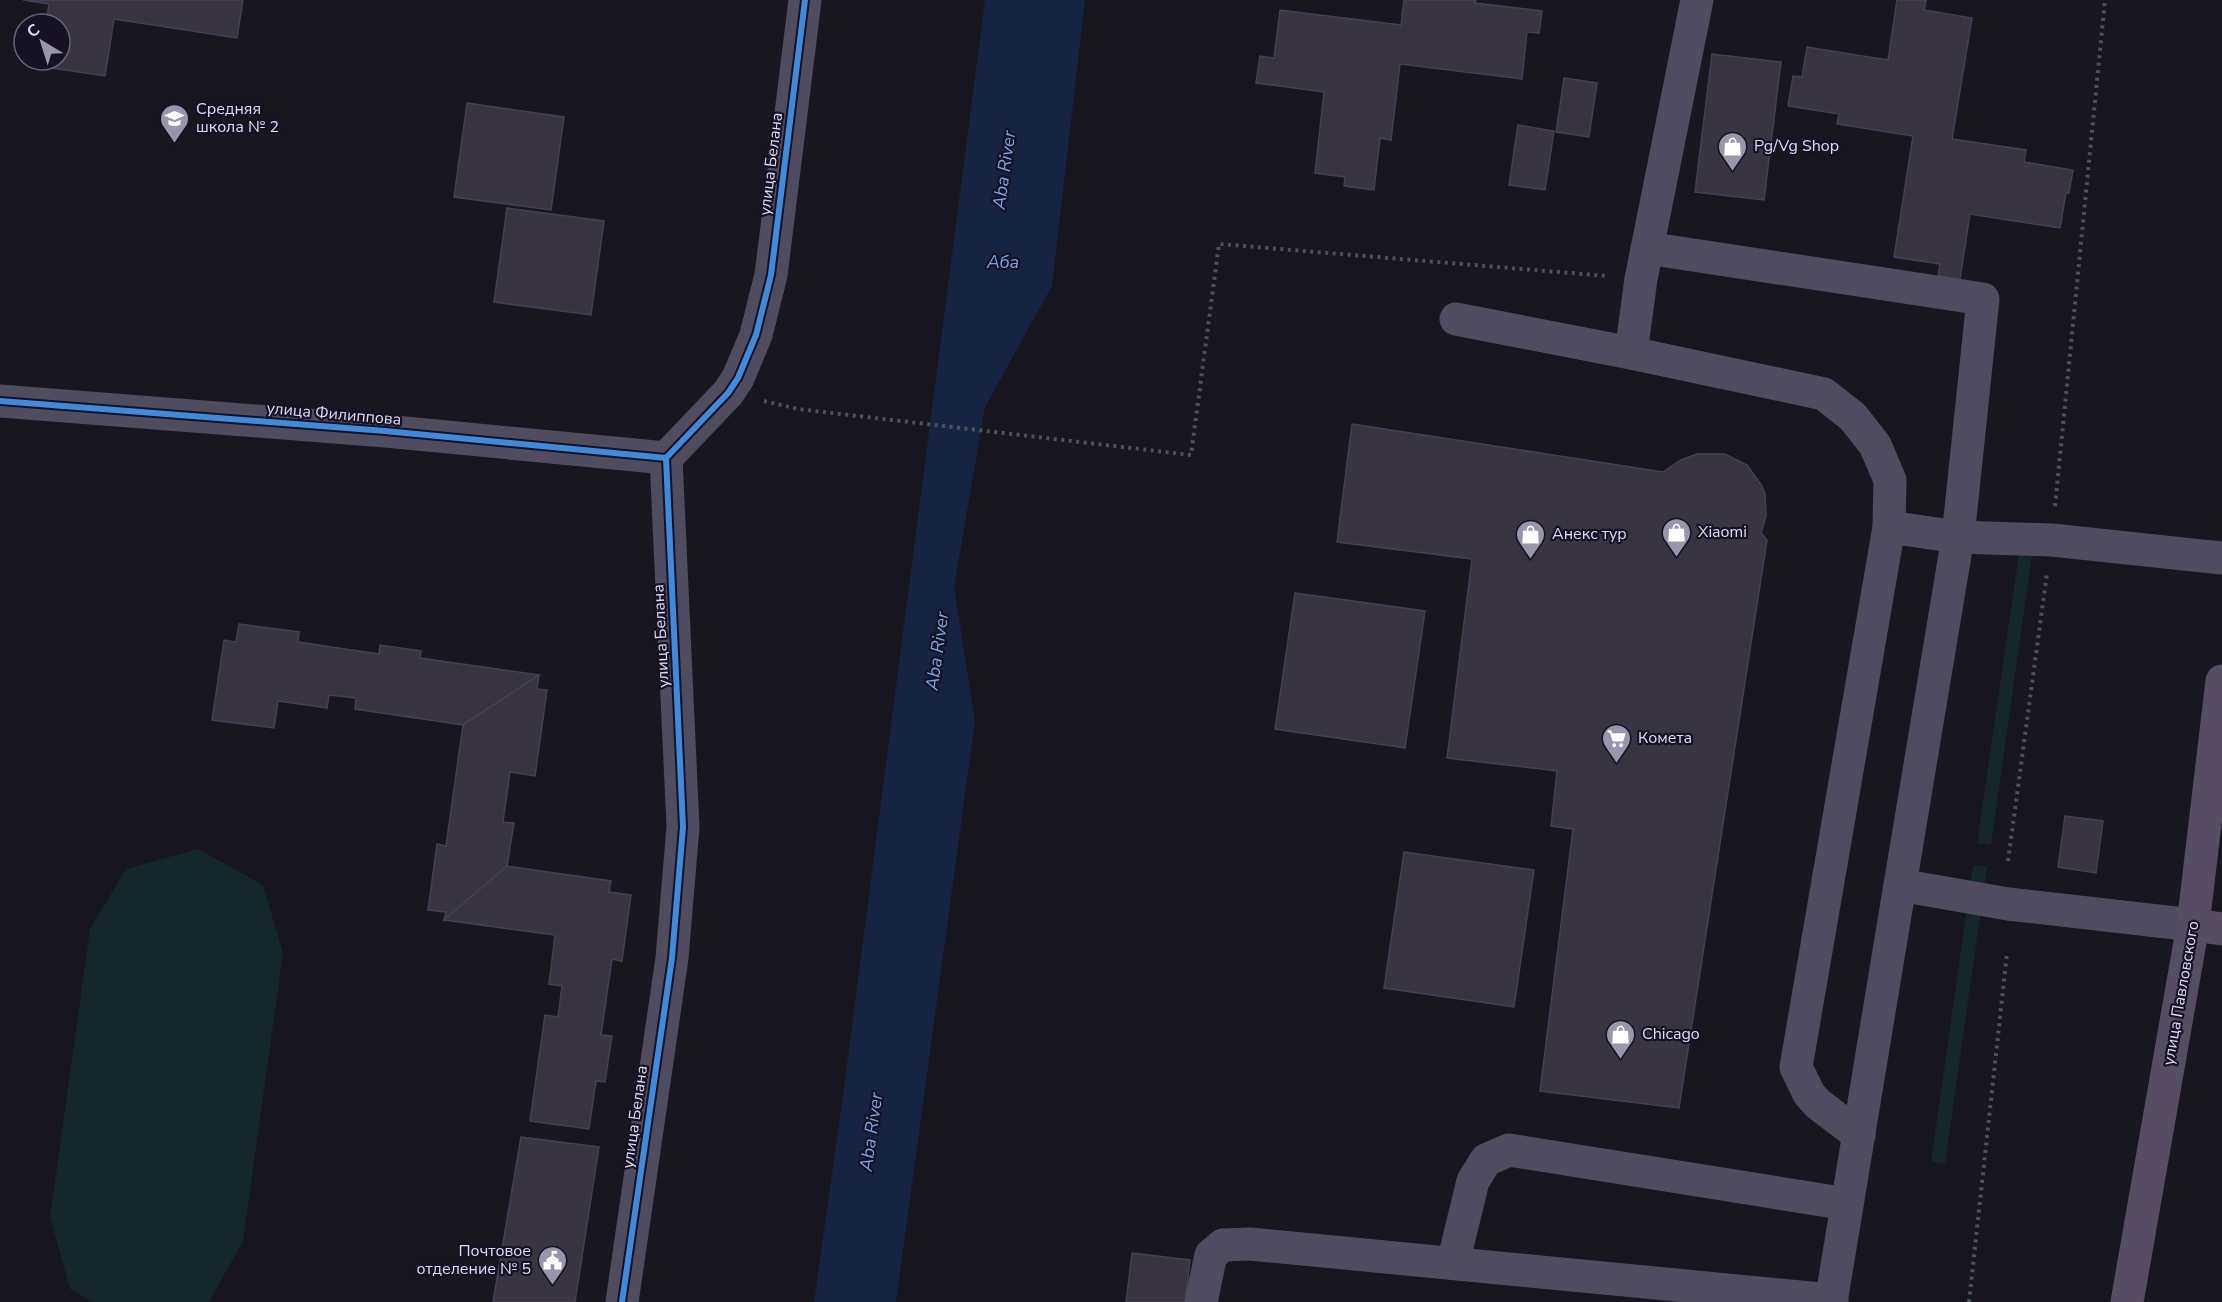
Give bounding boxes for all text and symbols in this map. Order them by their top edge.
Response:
north arrow [12,12,72,72]
text: С [22,19,45,43]
place label: Средняя школа № 2 [196,98,279,138]
school or university icon: Средняя школа № 2 [159,102,191,144]
street label: улица Белана [754,111,788,217]
water label: Aba River [986,129,1021,212]
shop icon: Pg/Vg Shop [1717,130,1749,172]
place label: Pg/Vg Shop [1754,135,1839,157]
water label: Аба [986,250,1019,274]
street label: улица Филиппова [266,397,402,431]
shop icon: Xiaomi [1661,516,1693,558]
shop icon: Анекс тур [1515,518,1547,560]
place label: Xiaomi [1698,521,1747,543]
place label: Анекс тур [1552,523,1627,545]
street label: улица Белана [647,584,675,688]
water label: Aba River [919,610,954,693]
supermarket icon: Комета [1601,722,1633,764]
place label: Комета [1638,727,1692,749]
street label: улица Павловского [2157,919,2205,1067]
shop icon: Chicago [1605,1018,1637,1060]
place label: Chicago [1642,1023,1700,1045]
street label: улица Белана [617,1064,653,1170]
water label: Aba River [853,1091,888,1174]
place label: Почтовое отделение № 5 [416,1240,531,1280]
public building icon: Почтовое отделение № 5 [536,1244,568,1286]

